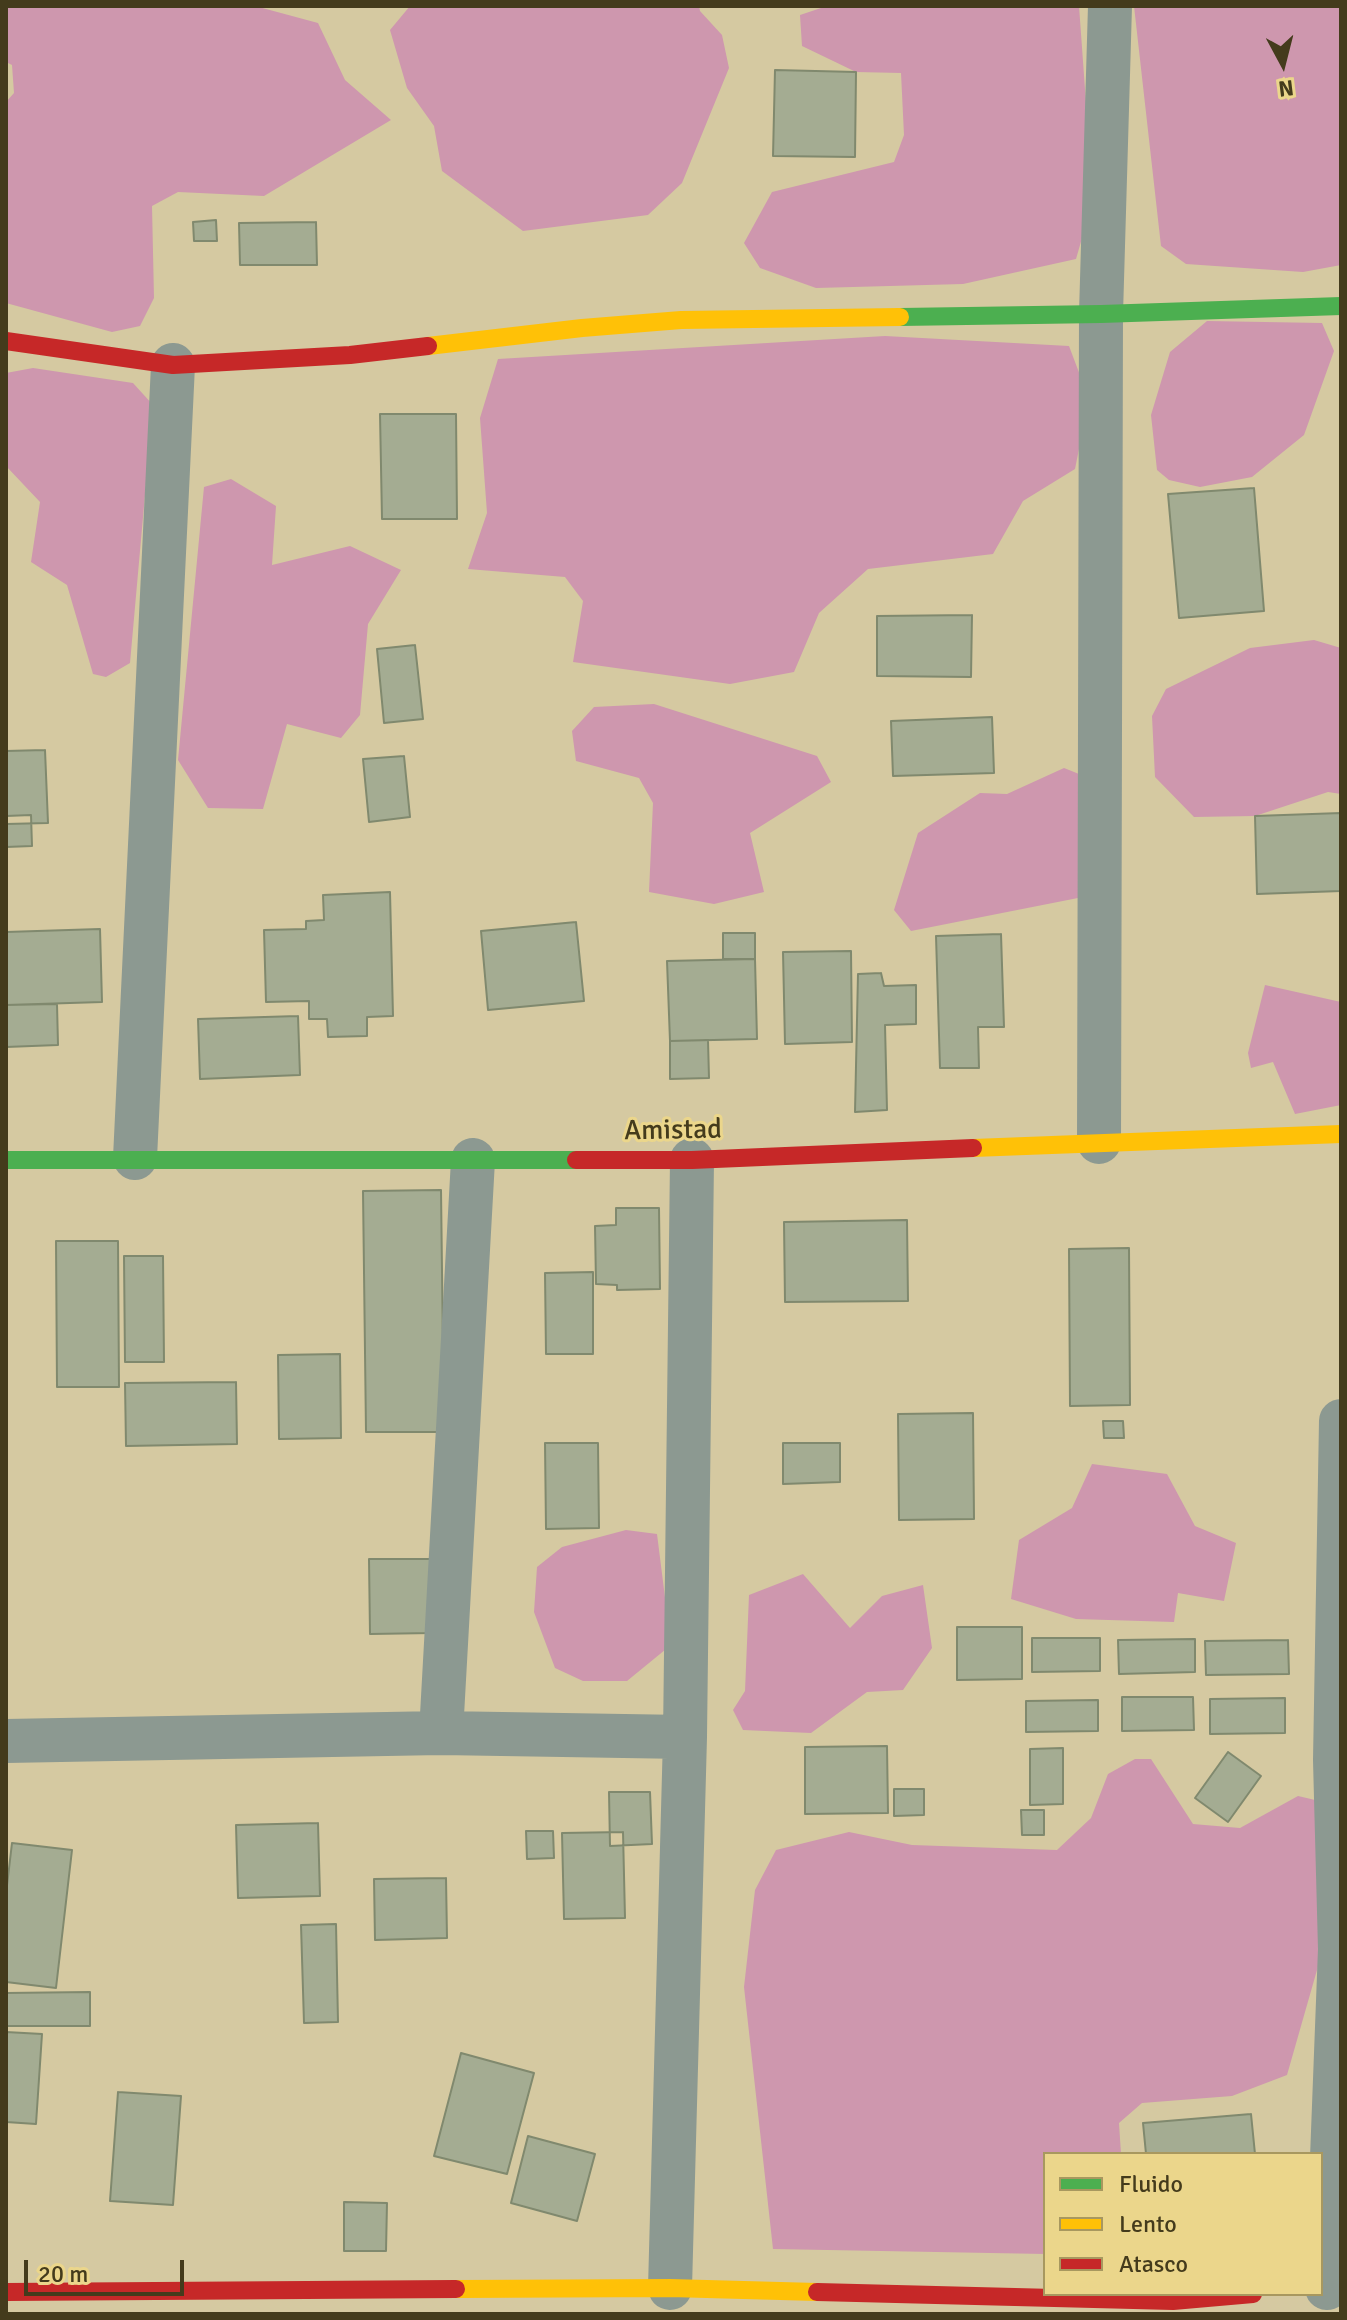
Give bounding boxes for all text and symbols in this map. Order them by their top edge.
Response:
north arrow [1243,24,1323,104]
text: N [1277,74,1295,103]
street label: Amistad [624,1113,722,1149]
legend [1043,2152,1323,2296]
text: Fluido [1119,2169,1183,2199]
text: Lento [1119,2209,1177,2239]
scale bar [28,2244,188,2294]
text: Atasco [1119,2249,1188,2279]
text: 20 m [38,2259,88,2289]

